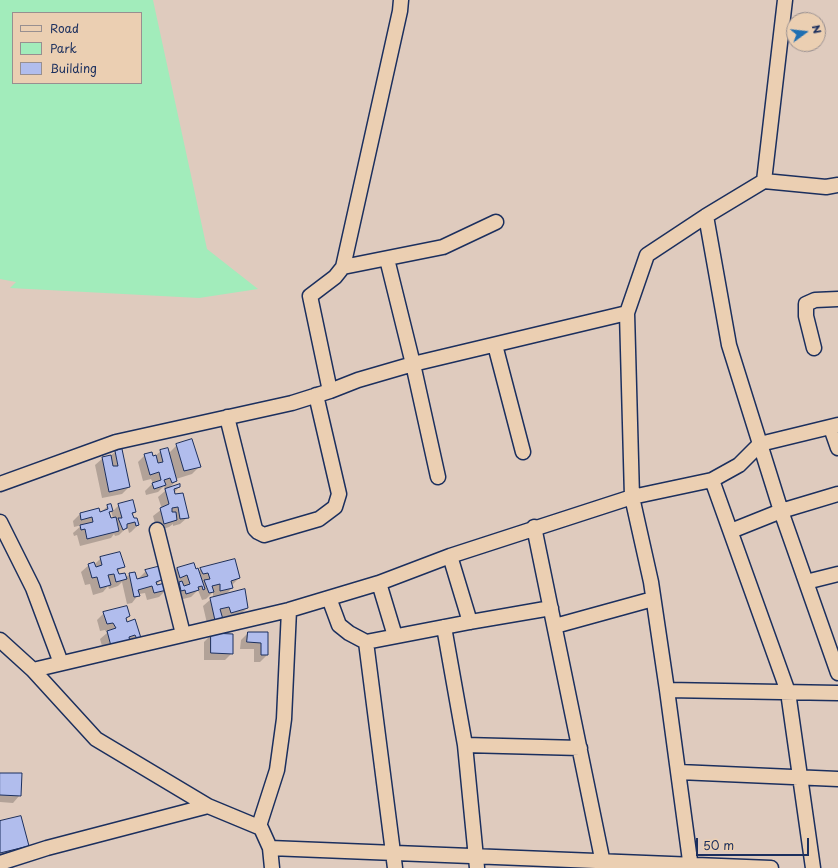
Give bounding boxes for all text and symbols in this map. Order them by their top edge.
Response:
legend [12,12,142,84]
north arrow [786,12,826,52]
text: Road [50,19,79,37]
text: N [808,23,826,35]
text: Park [50,39,77,57]
text: Building [50,59,97,77]
scale bar [698,830,811,856]
text: 50 m [703,836,734,854]

